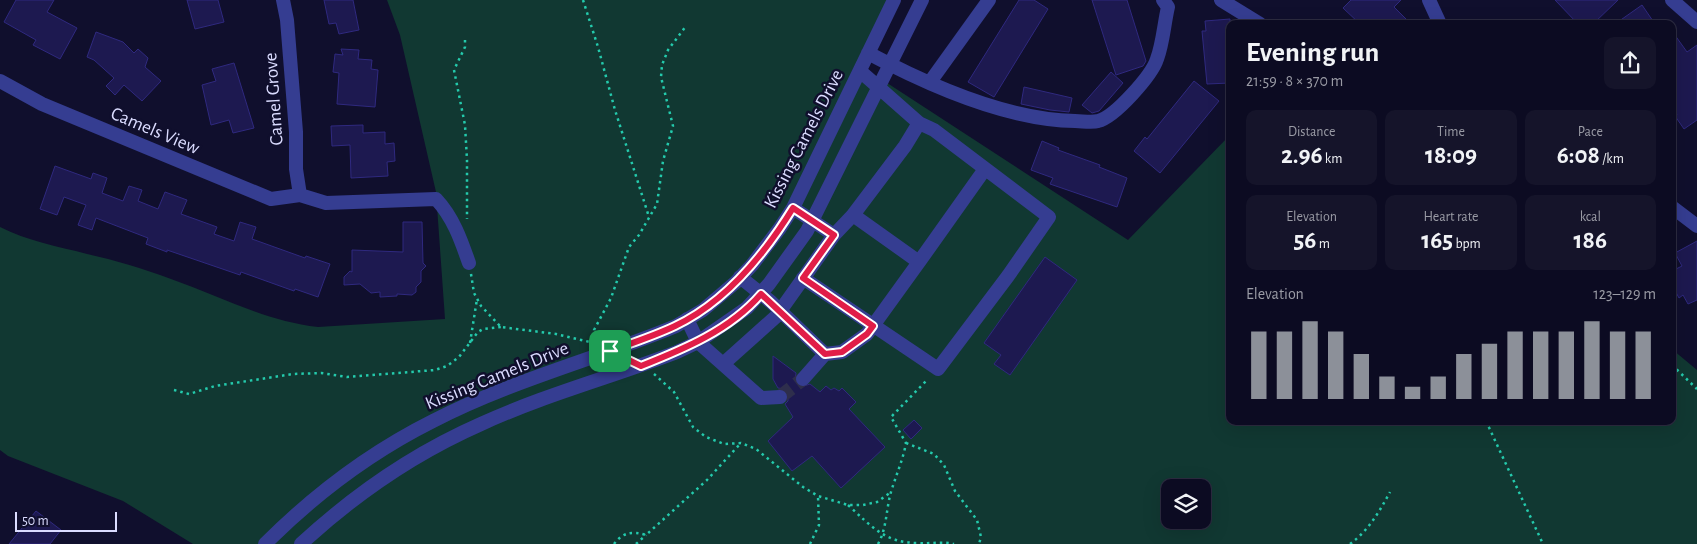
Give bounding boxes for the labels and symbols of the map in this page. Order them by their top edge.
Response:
street label: Camel Grove [261,52,287,146]
street label: Kissing Camels Drive [761,67,847,211]
street label: Camels View [108,104,202,158]
pin [589,330,631,372]
street label: Kissing Camels Drive [423,339,571,413]
scale bar [15,509,118,532]

